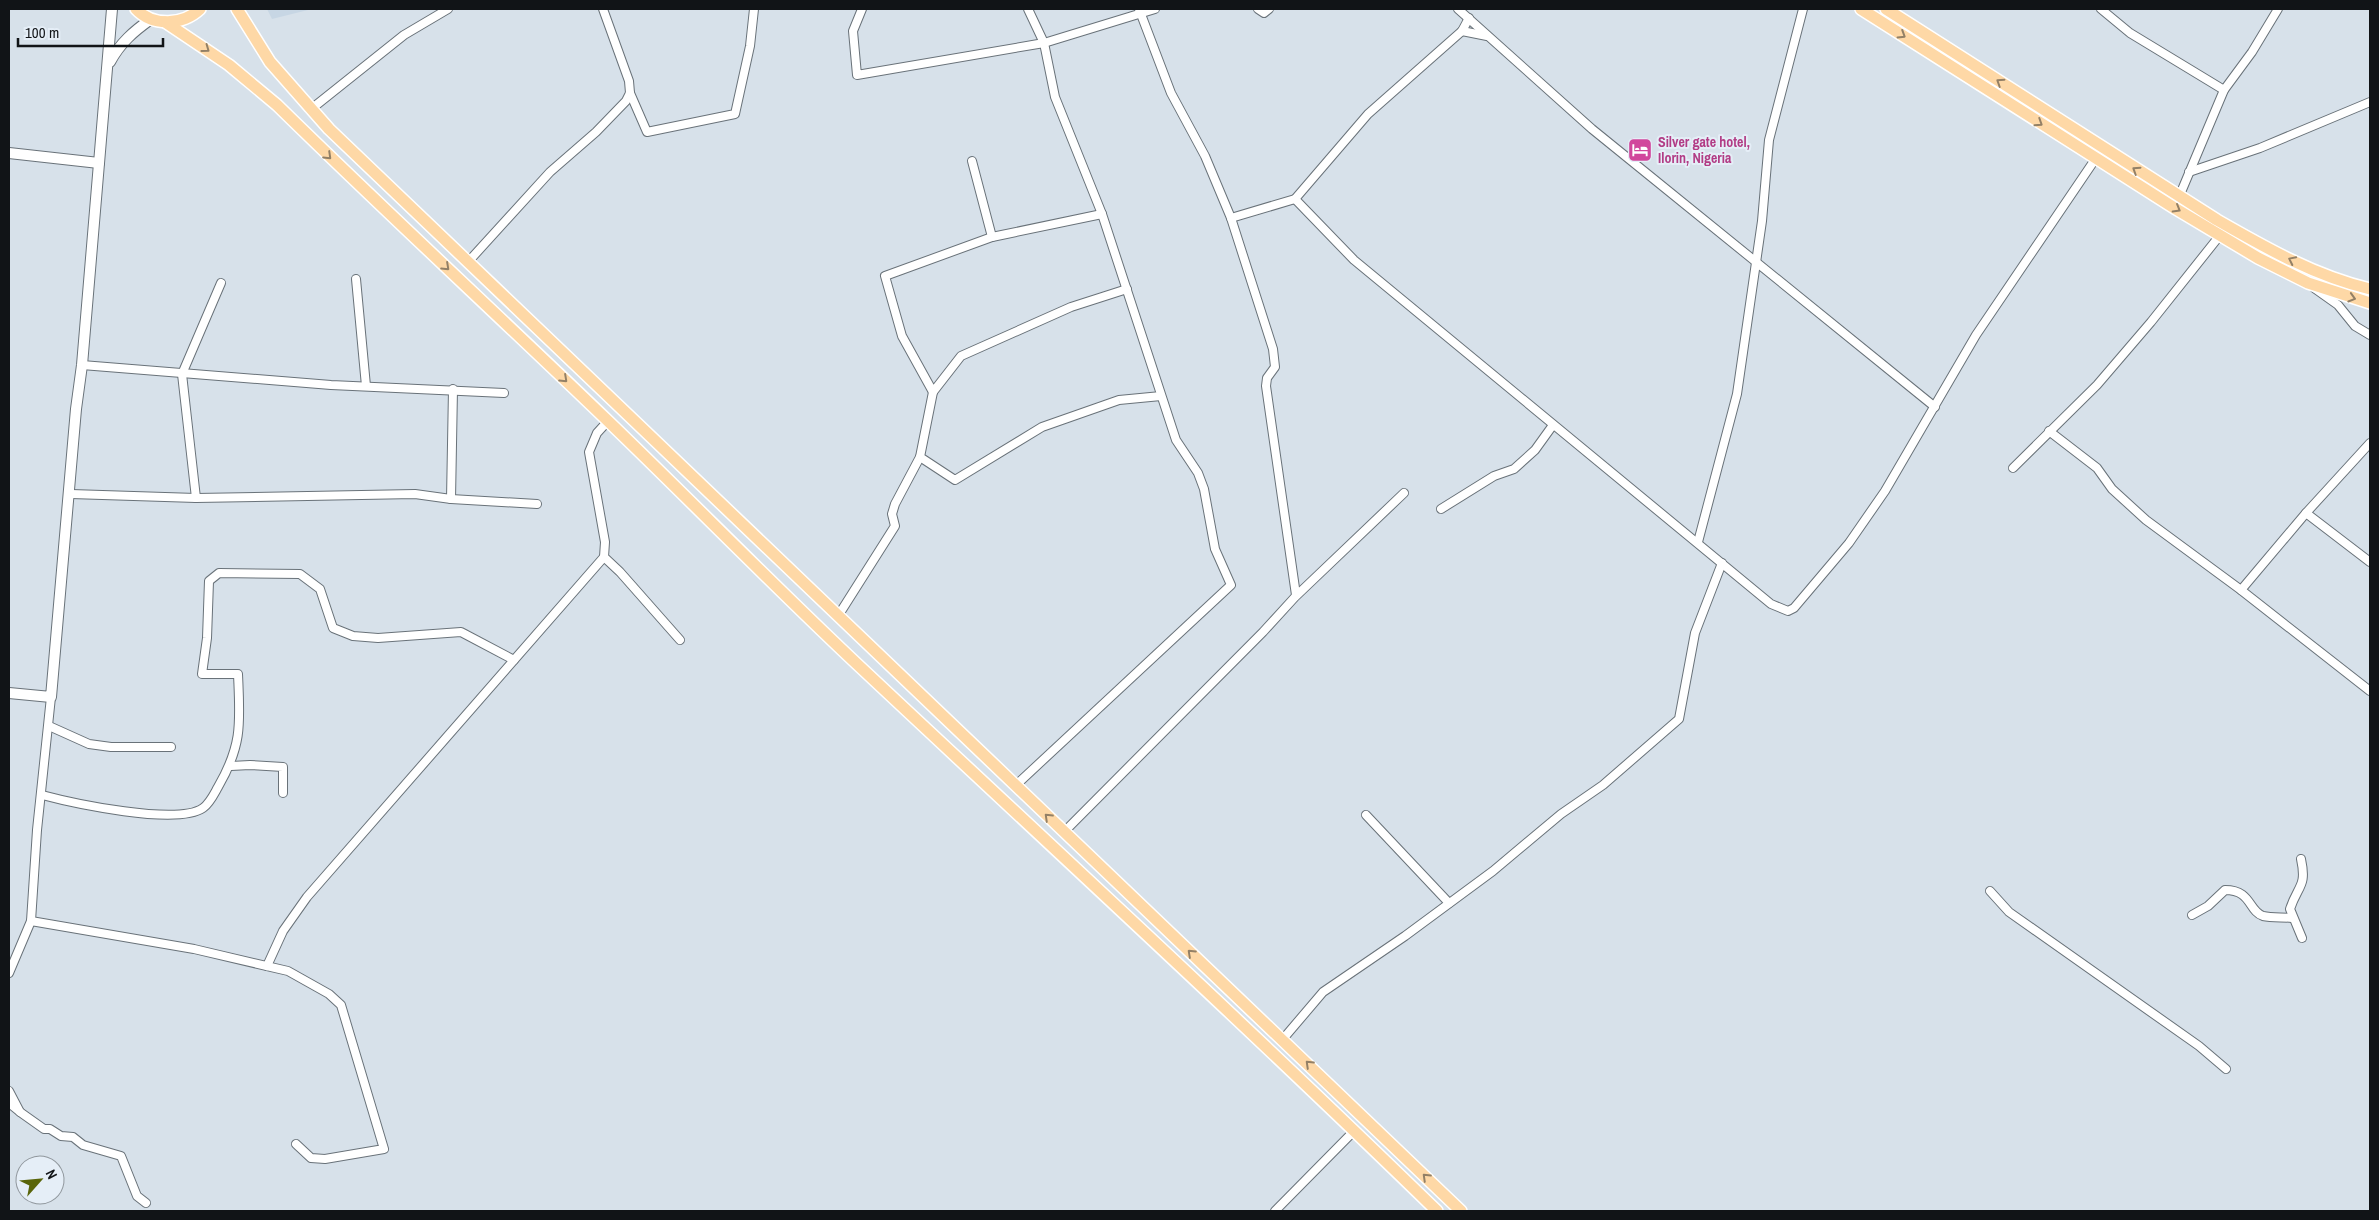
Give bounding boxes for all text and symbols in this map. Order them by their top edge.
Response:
scale bar [18,15,162,47]
text: 100 m [25,22,59,43]
one-way arrow [1897,29,1906,38]
one-way arrow [200,43,210,52]
one-way arrow [1996,79,2005,88]
one-way arrow [2034,116,2043,126]
place label: Silver gate hotel, Ilorin, Nigeria [1658,133,1750,167]
hotel icon: Silver gate hotel, Ilorin, Nigeria [1627,137,1653,163]
one-way arrow [323,150,332,159]
one-way arrow [2133,167,2142,176]
one-way arrow [2171,203,2180,213]
one-way arrow [2288,256,2297,266]
one-way arrow [440,261,449,270]
one-way arrow [2348,292,2356,302]
one-way arrow [559,373,568,382]
one-way arrow [1044,814,1053,823]
one-way arrow [1187,950,1196,959]
one-way arrow [1306,1061,1315,1070]
north arrow [15,1155,65,1205]
text: N [42,1166,61,1182]
one-way arrow [1423,1174,1432,1183]

